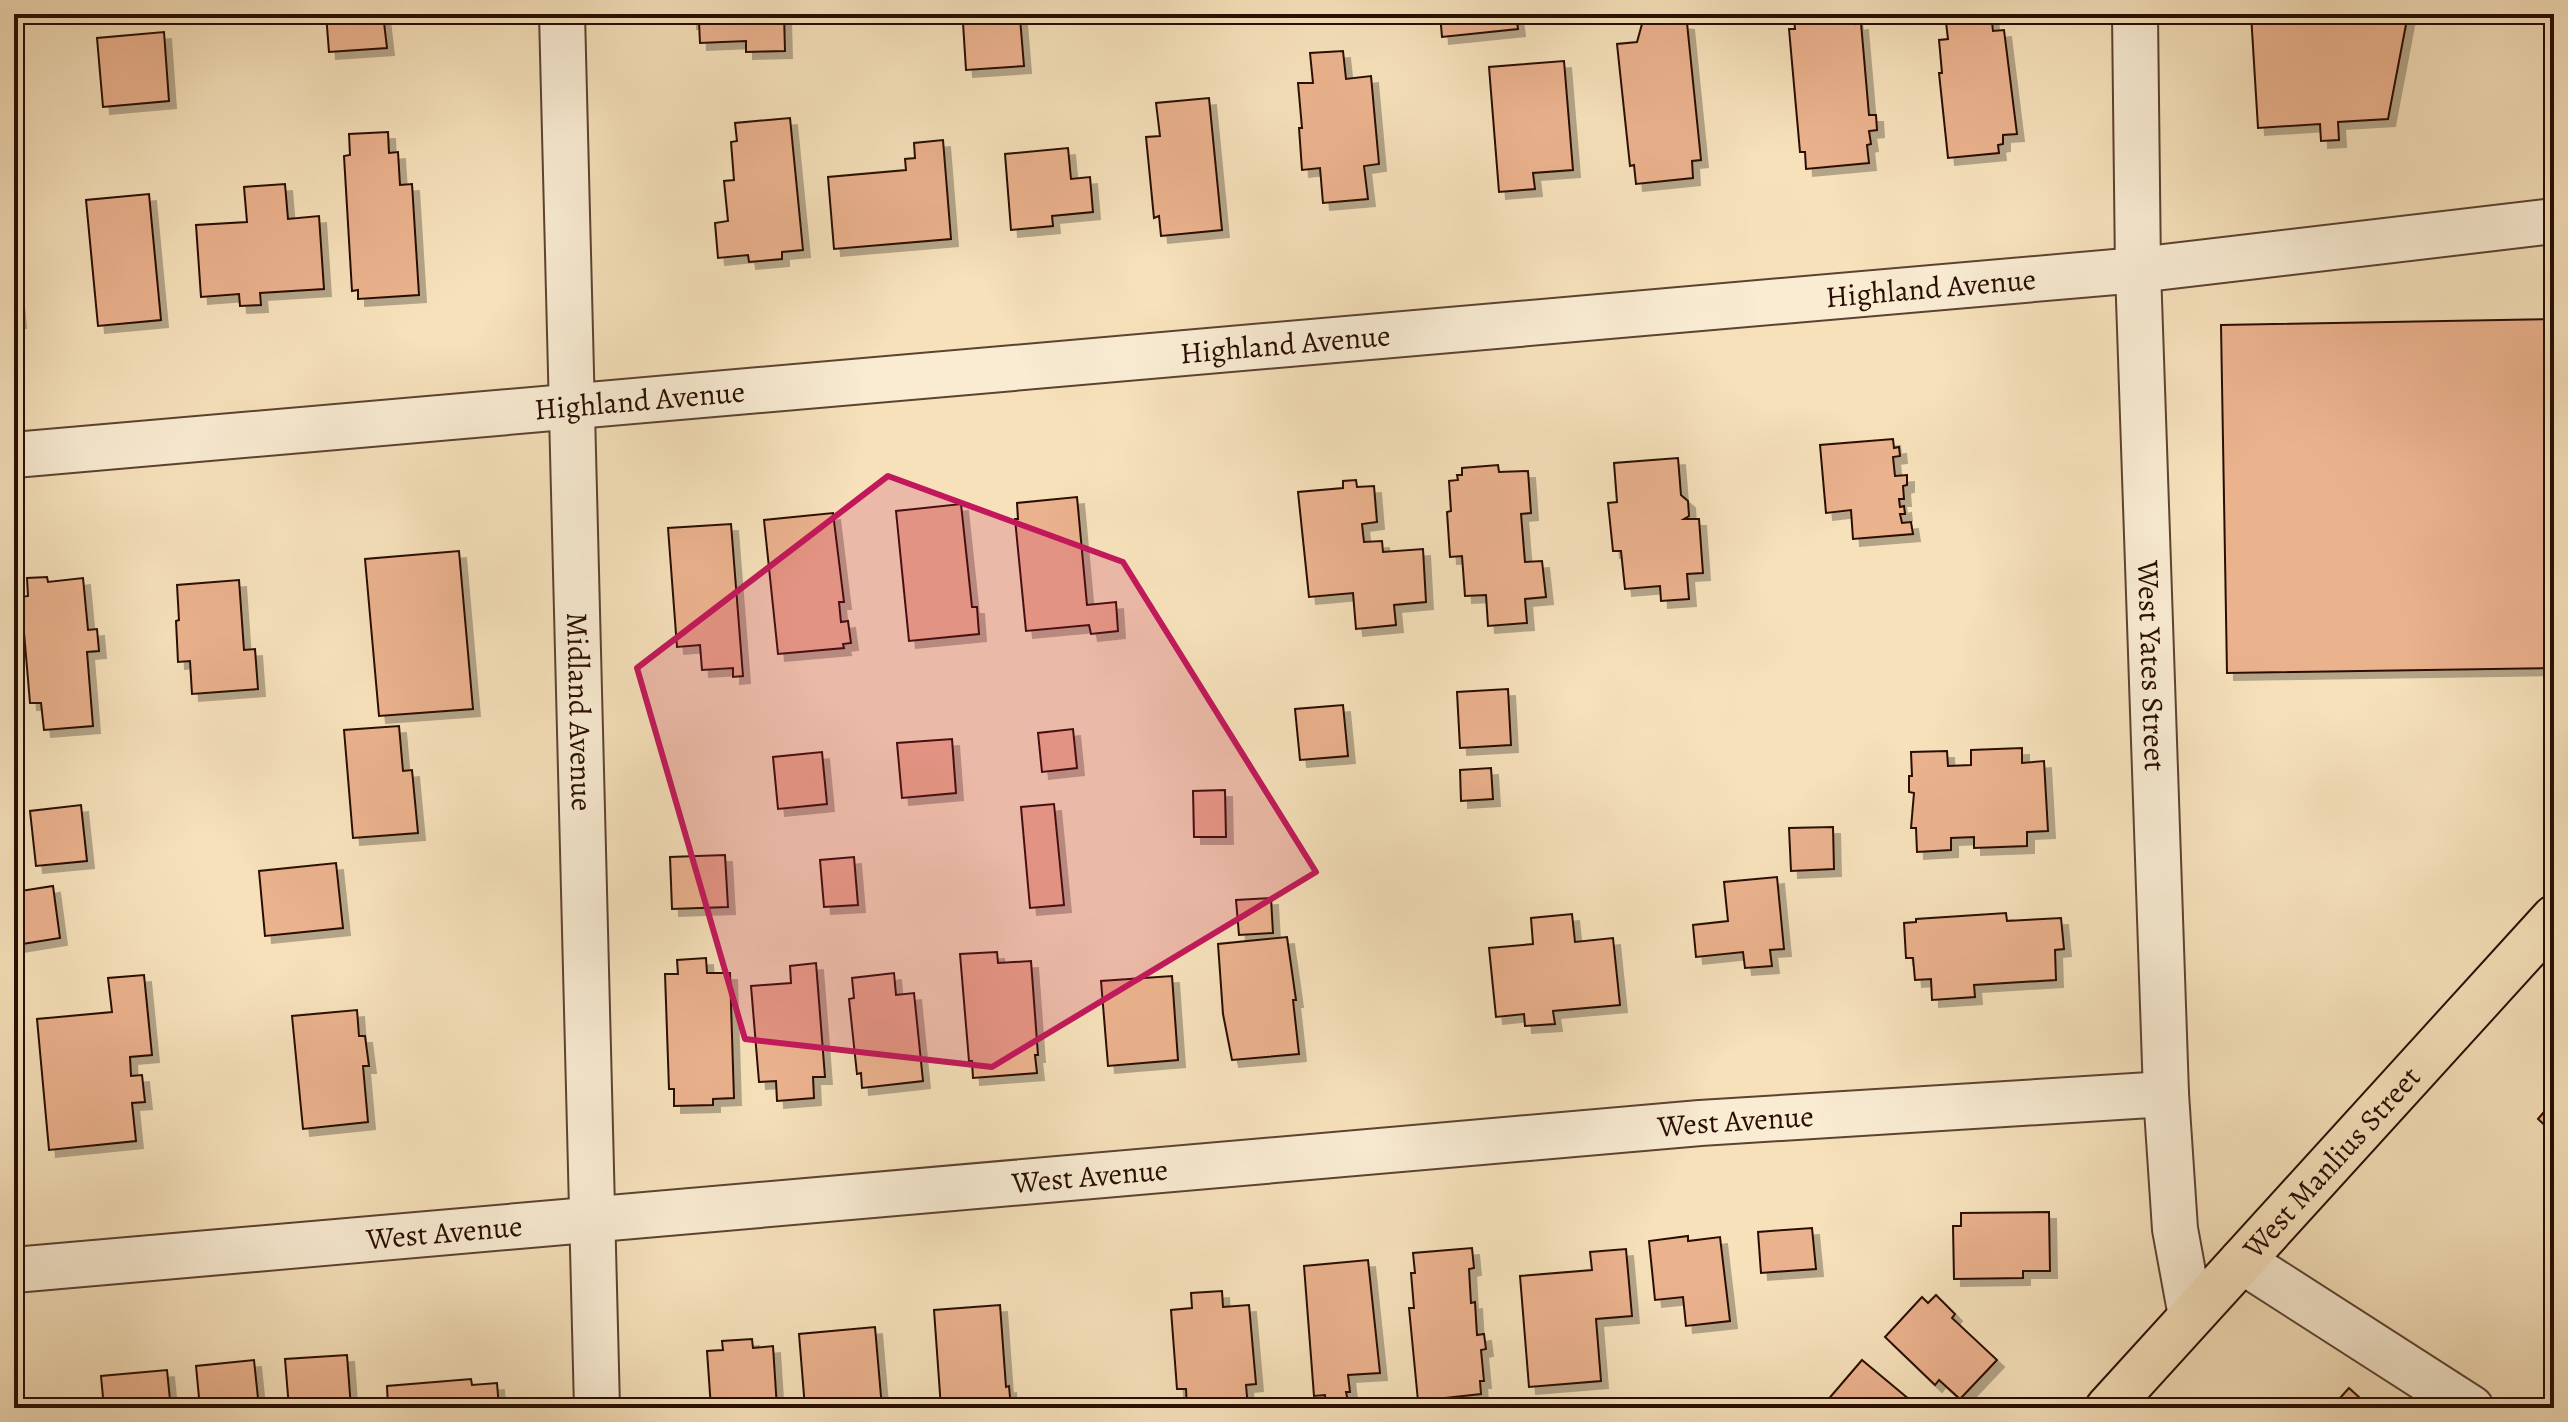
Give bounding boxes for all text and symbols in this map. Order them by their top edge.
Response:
street label: Highland Avenue [1824,259,2038,317]
street label: Highland Avenue [1178,315,1392,373]
street label: Highland Avenue [533,371,747,430]
street label: West Yates Street [2128,559,2175,772]
street label: Midland Avenue [557,612,602,812]
street label: West Manlius Street [2233,1058,2429,1268]
street label: West Avenue [1655,1096,1815,1147]
street label: West Avenue [1009,1149,1170,1203]
street label: West Avenue [364,1206,524,1259]

